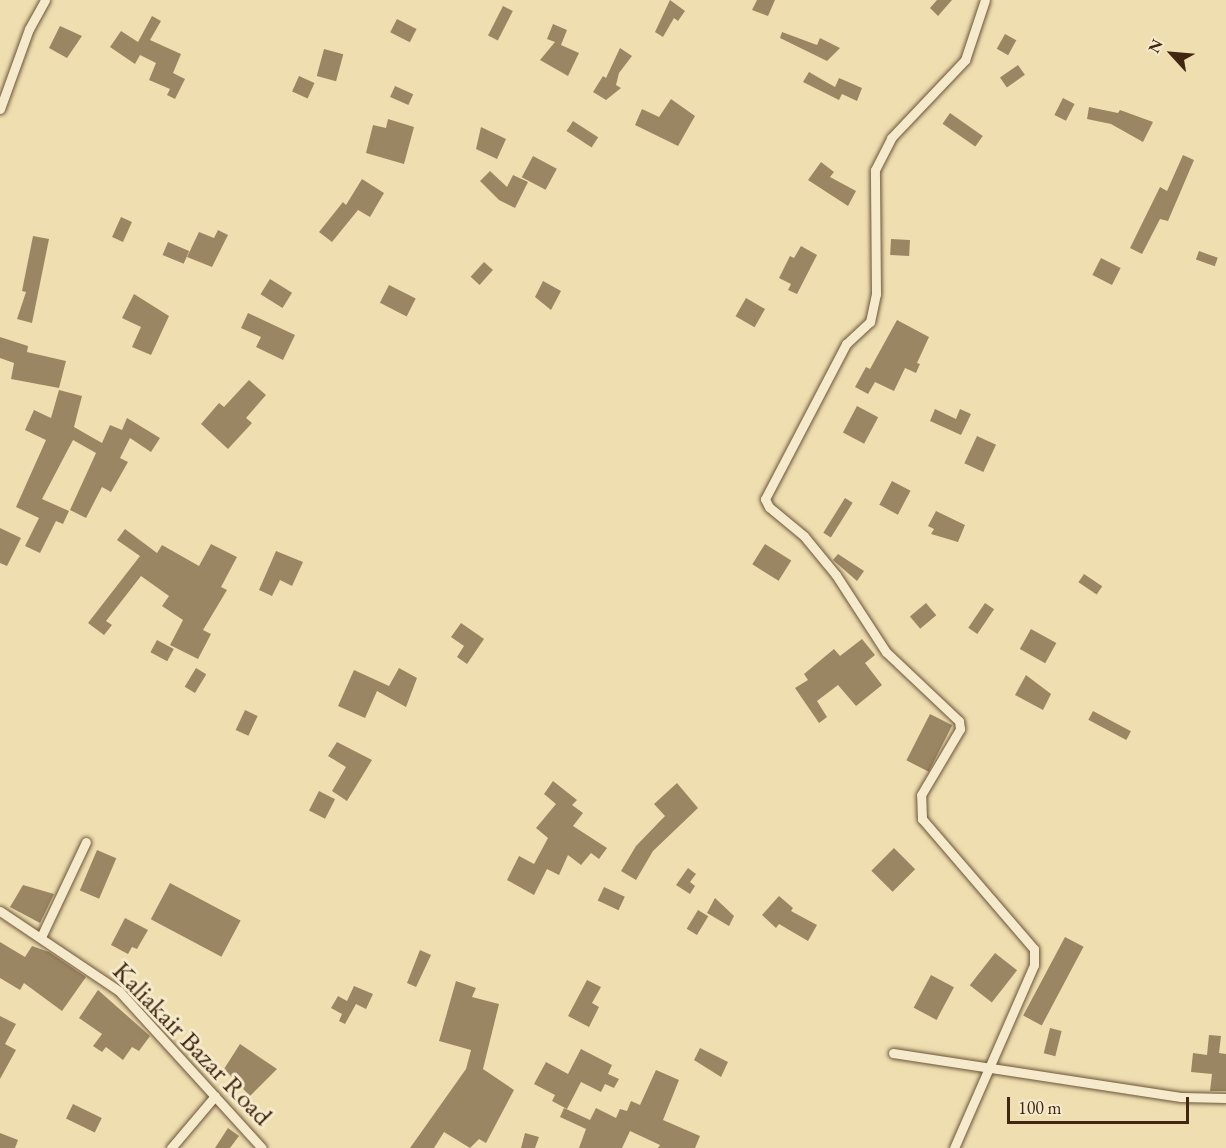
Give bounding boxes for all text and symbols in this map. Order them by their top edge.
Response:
north arrow [1142,24,1202,84]
text: N [1143,35,1168,56]
street label: Kaliakair Bazar Road [107,954,279,1132]
scale bar [1010,1085,1192,1123]
text: 100 m [1018,1096,1062,1119]

